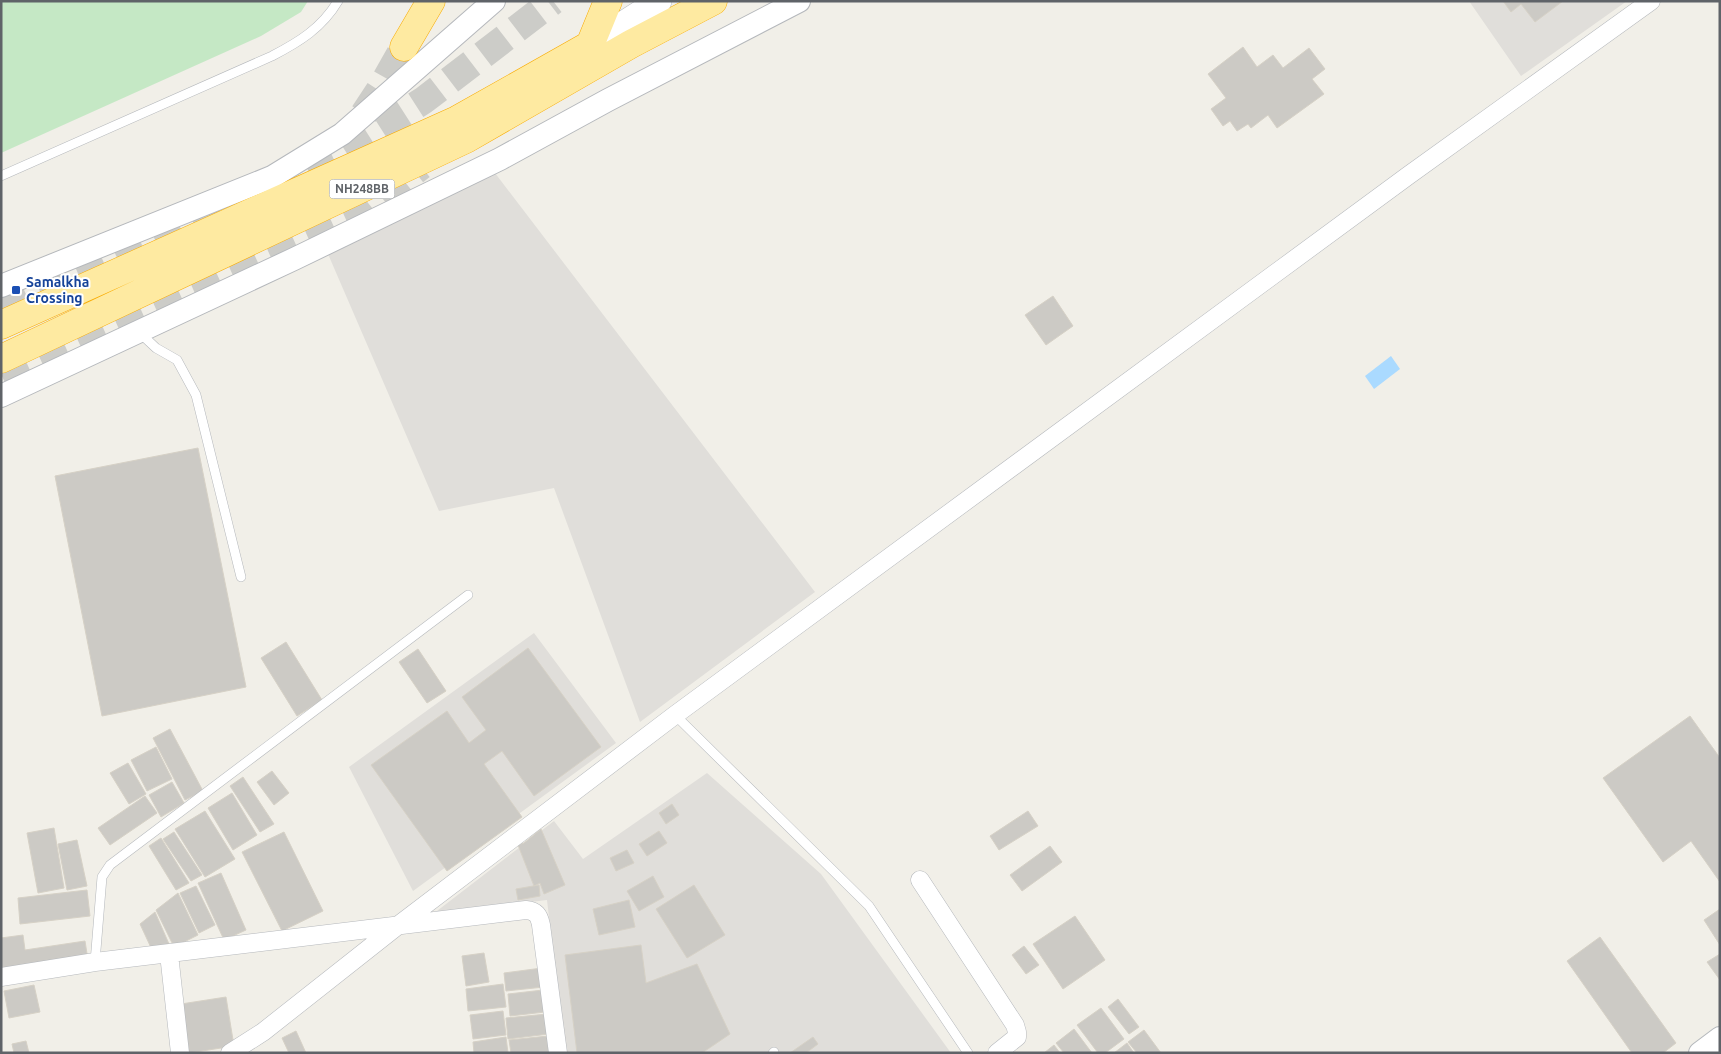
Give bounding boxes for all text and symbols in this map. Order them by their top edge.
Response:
road number: NH248BB [330,180,394,198]
place label: Samalkha Crossing [26,274,89,306]
marker: Samalkha Crossing [10,284,22,296]

